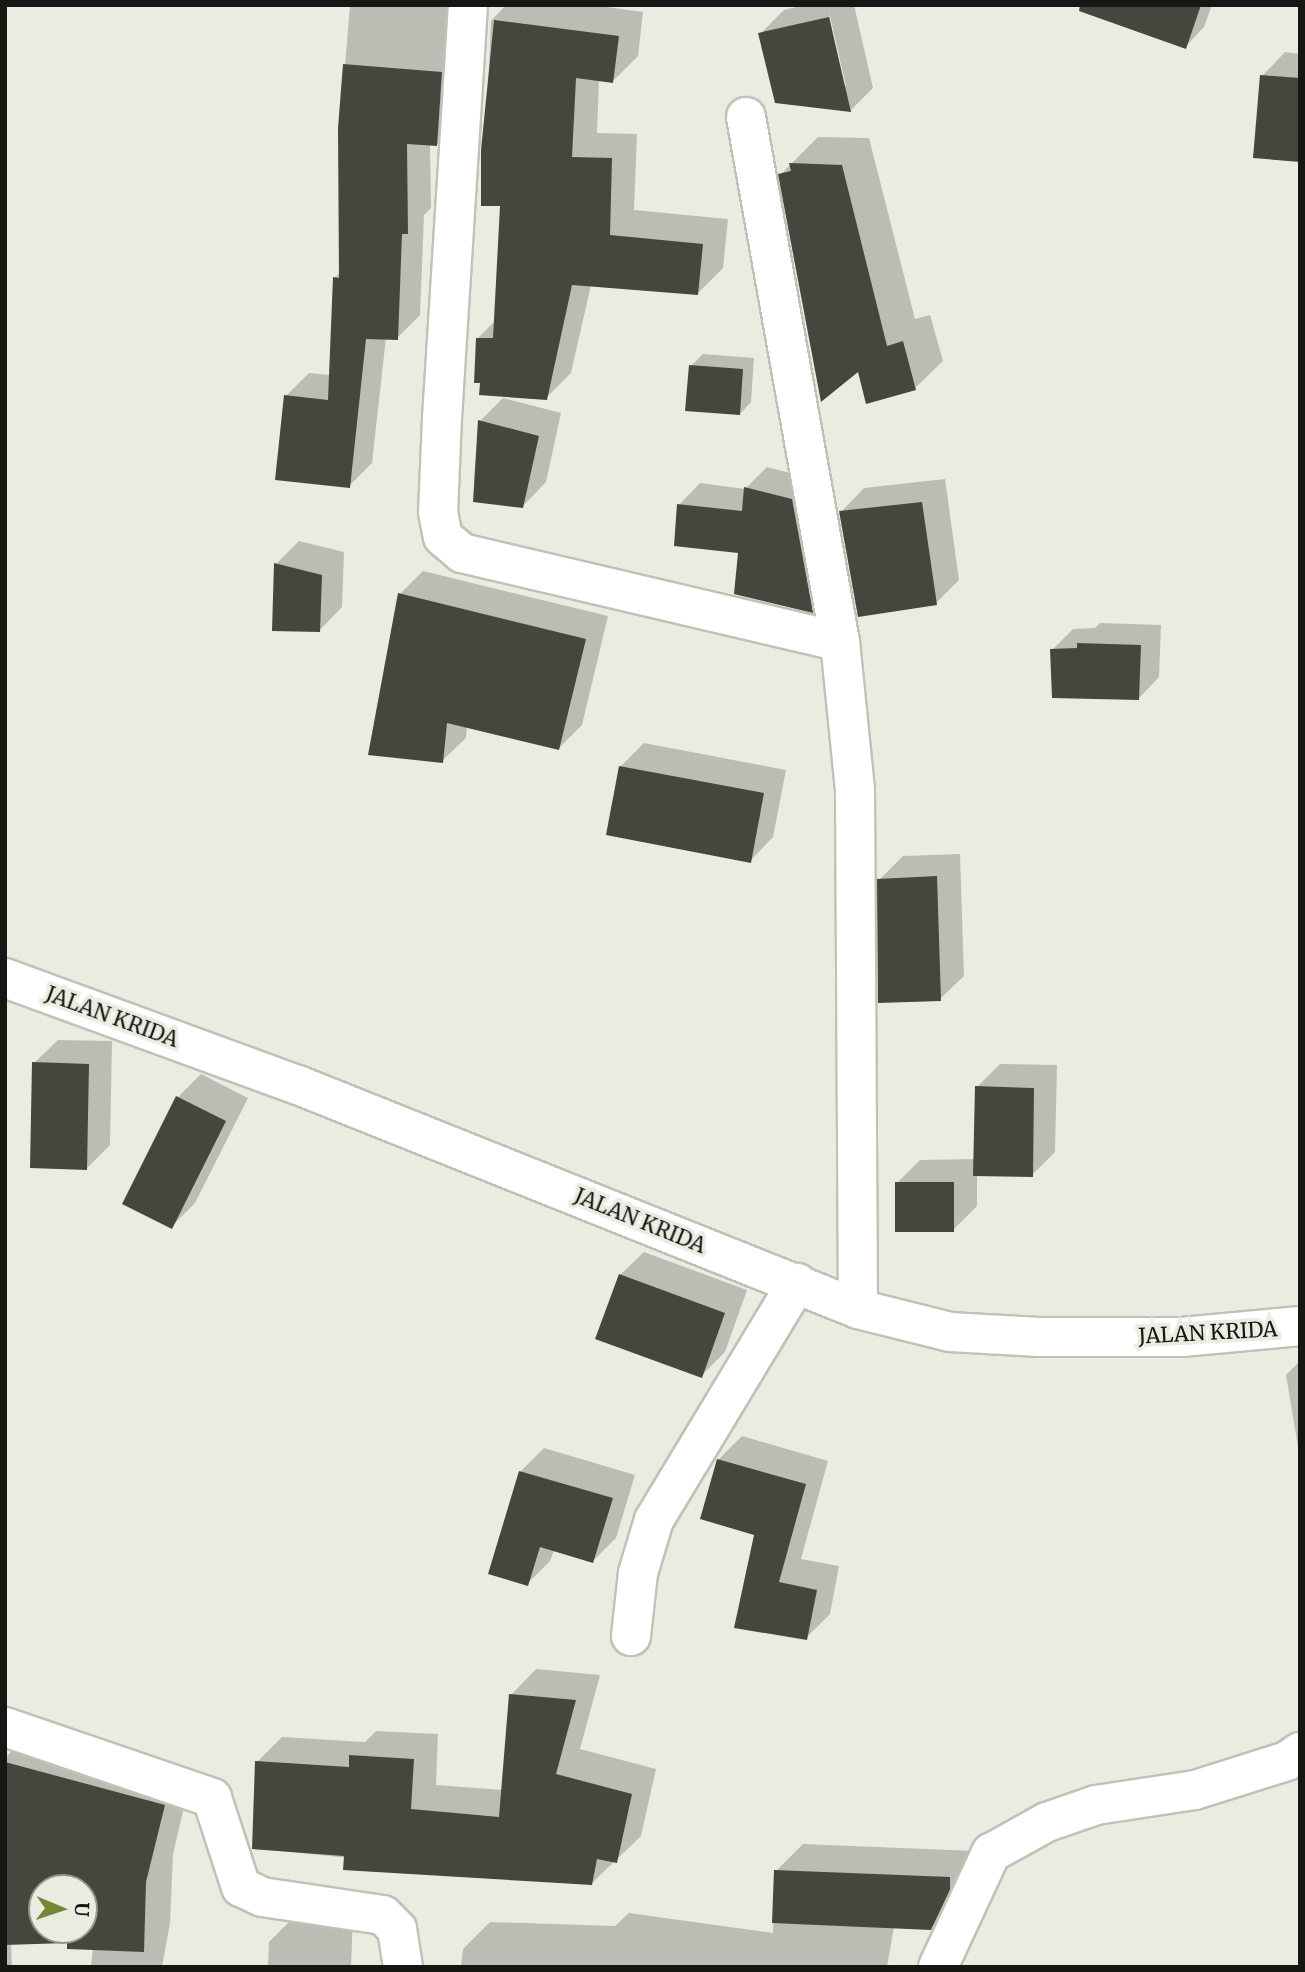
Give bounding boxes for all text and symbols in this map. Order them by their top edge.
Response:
street label: JALAN KRIDA [42,981,182,1053]
street label: JALAN KRIDA [571,1183,709,1259]
street label: JALAN KRIDA [1138,1317,1278,1349]
north arrow [28,1874,98,1944]
text: U [70,1902,94,1917]

